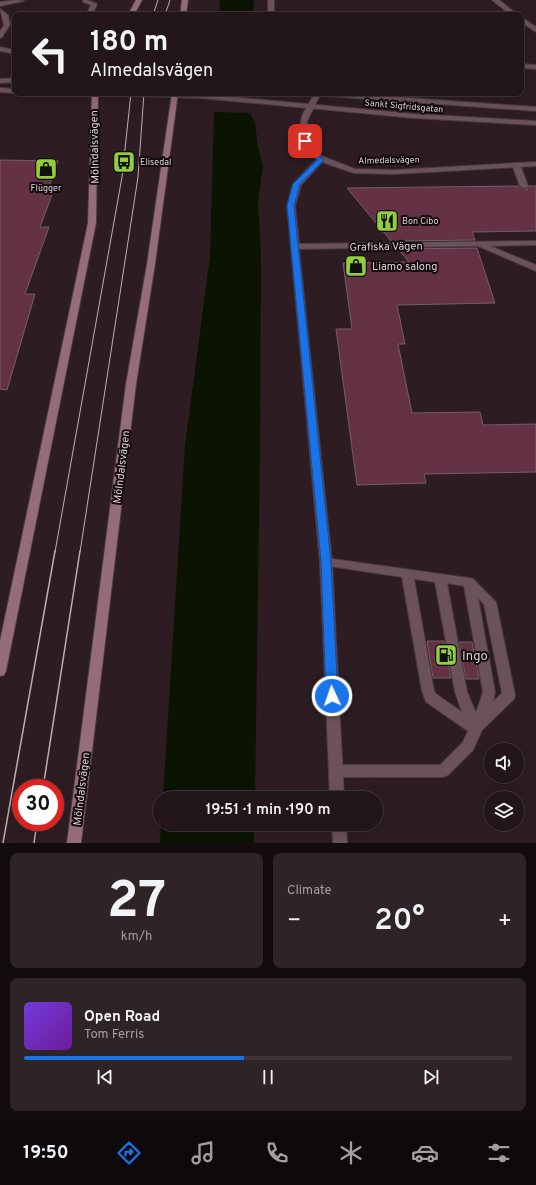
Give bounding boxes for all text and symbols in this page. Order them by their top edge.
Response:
text: 180 m [90,25,168,61]
icon: left [24,28,76,80]
text: Almedalsvägen [90,60,213,83]
street label: Sankt Sigfridsgatan [364,98,444,115]
street label: Mölndalsvägen [87,110,103,184]
pin [288,124,322,158]
icon: arrive [294,130,316,152]
bus stop icon: Elisedal [111,149,137,175]
street label: Almedalsvägen [358,154,420,167]
shop icon: Flügger [33,156,59,182]
place label: Elisedal [140,157,171,168]
place label: Flügger [31,183,62,194]
restaurant icon: Bon Cibo [374,208,400,234]
place label: Bon Cibo [402,216,438,227]
street label: Grafiska Vägen [349,239,423,255]
shop icon: Liamo salong [343,253,369,279]
place label: Liamo salong [372,260,437,274]
street label: Mölndalsvägen [111,430,133,505]
fuel station icon: Ingo [433,642,459,668]
place label: Ingo [462,649,488,665]
position arrow [311,675,353,717]
map controls [484,743,524,831]
button: sound [484,743,524,783]
street label: Mölndalsvägen [71,752,93,827]
speed limit sign: 30 [12,779,64,831]
button: layers [484,791,524,831]
text: 19:51 · 1 min · 190 m [205,801,331,820]
text: 27 [107,870,166,936]
text: Climate [287,883,332,899]
text: 20° [374,903,425,940]
text: − [287,908,301,935]
text: + [498,908,512,935]
text: km/h [121,929,152,945]
text: Open Road [84,1008,160,1027]
text: Tom Ferris [84,1027,144,1043]
icon: previous [94,1066,116,1088]
icon: pause [257,1066,279,1088]
icon: next [420,1066,442,1088]
icon: directions [115,1139,143,1167]
icon: music [189,1139,217,1167]
icon: phone [263,1139,291,1167]
icon: climate [337,1139,365,1167]
icon: car [411,1139,439,1167]
icon: filters [485,1139,513,1167]
text: 19:50 [23,1142,68,1165]

